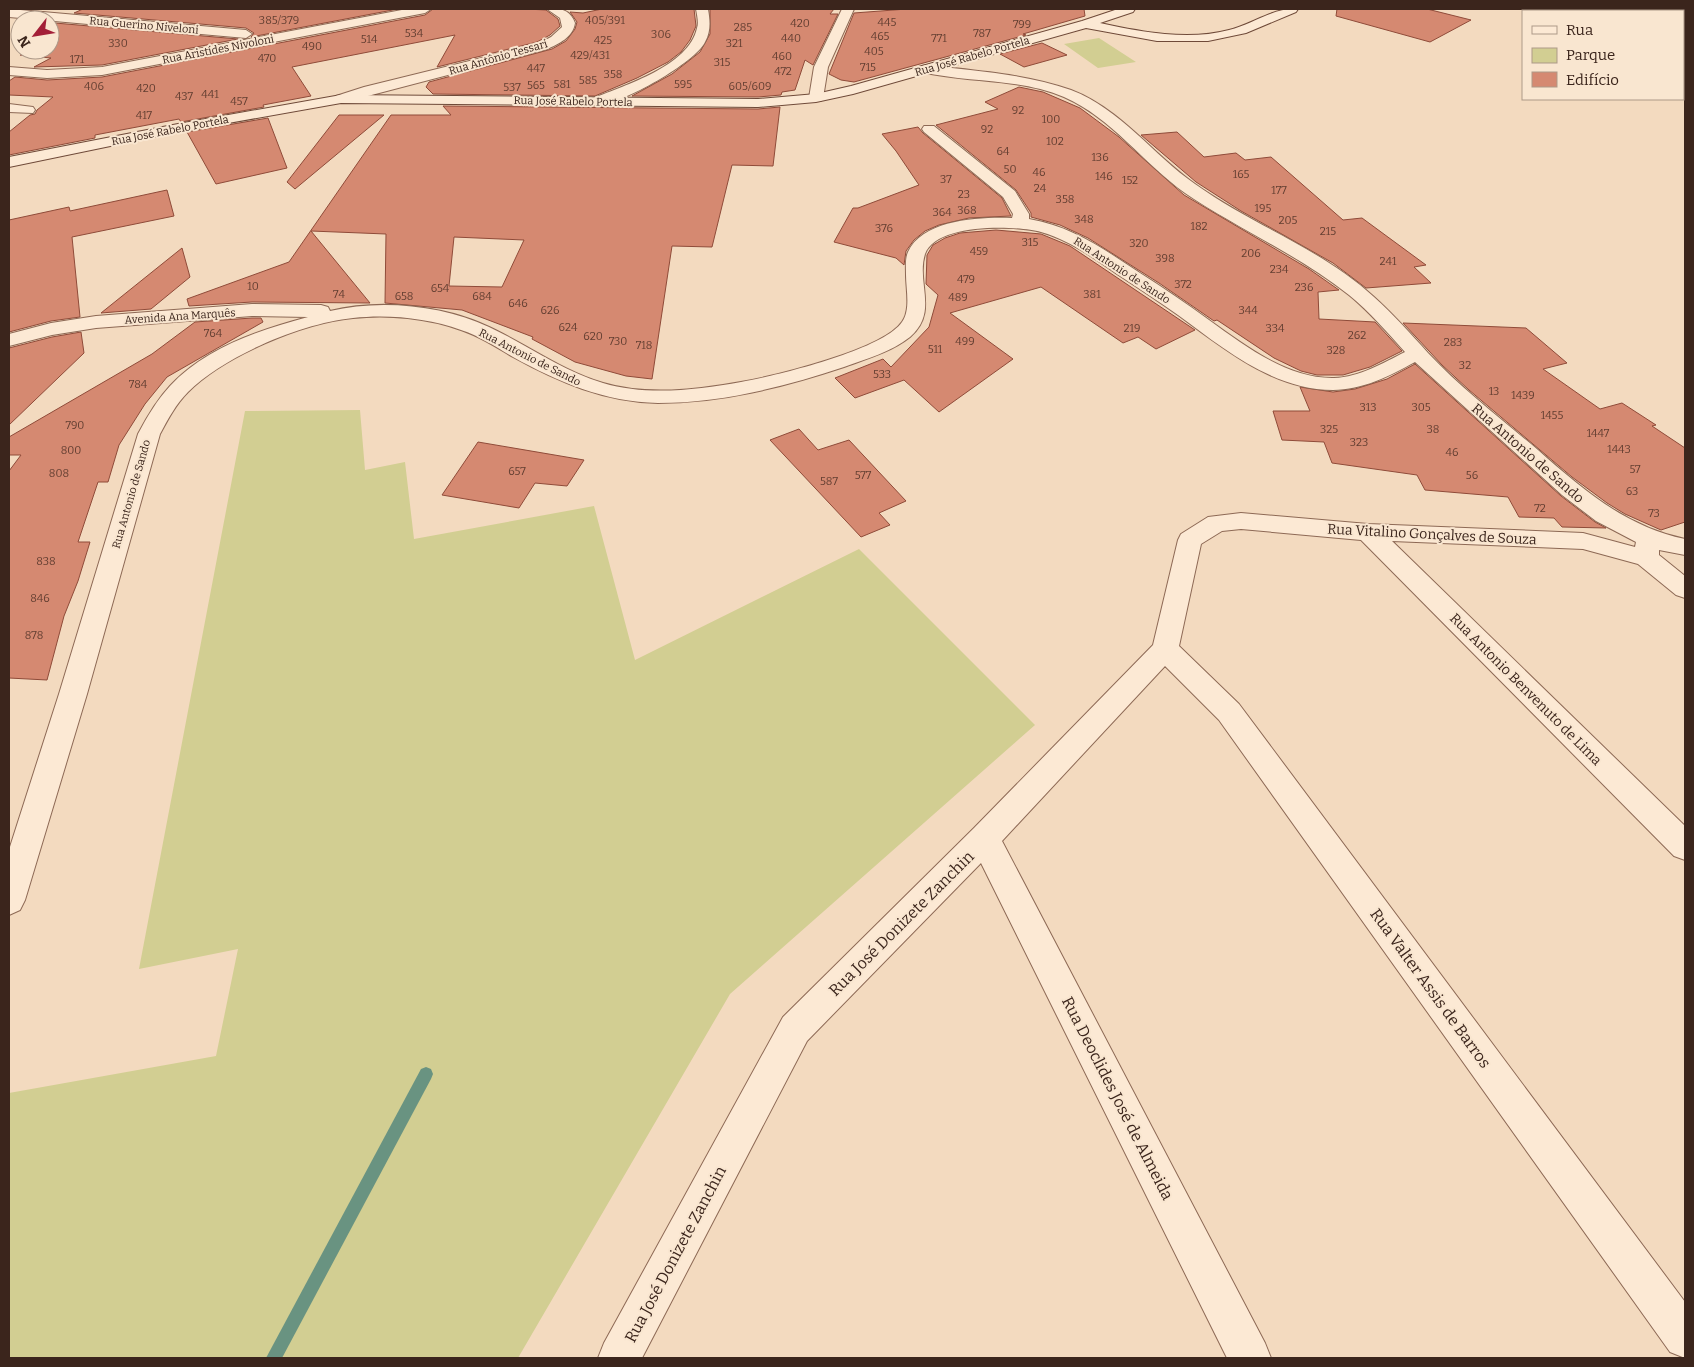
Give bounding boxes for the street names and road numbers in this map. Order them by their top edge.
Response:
street label: Rua Guerino Niveloni [89,14,200,37]
street label: Rua Aristídes Nivoloni [161,32,276,67]
street label: Rua José Rabelo Portela [913,34,1031,79]
street label: Rua Antônio Tessari [447,37,550,78]
street label: Rua José Rabelo Portela [513,94,633,109]
street label: Rua José Rabelo Portela [110,113,230,148]
street label: Rua Antonio de Sando [1071,234,1172,307]
street label: Avenida Ana Marquês [124,306,236,327]
street label: Rua Antonio de Sando [477,326,583,389]
street label: Rua Antonio de Sando [1468,400,1587,507]
street label: Rua Antonio de Sando [110,438,153,550]
street label: Rua Vitalino Gonçalves de Souza [1327,521,1537,548]
street label: Rua Antonio Benvenuto de Lima [1446,610,1605,769]
street label: Rua José Donizete Zanchin [825,847,978,1000]
street label: Rua Valter Assis de Barros [1366,905,1495,1072]
street label: Rua Deoclides José de Almeida [1058,993,1177,1203]
street label: Rua José Donizete Zanchin [621,1163,730,1346]

